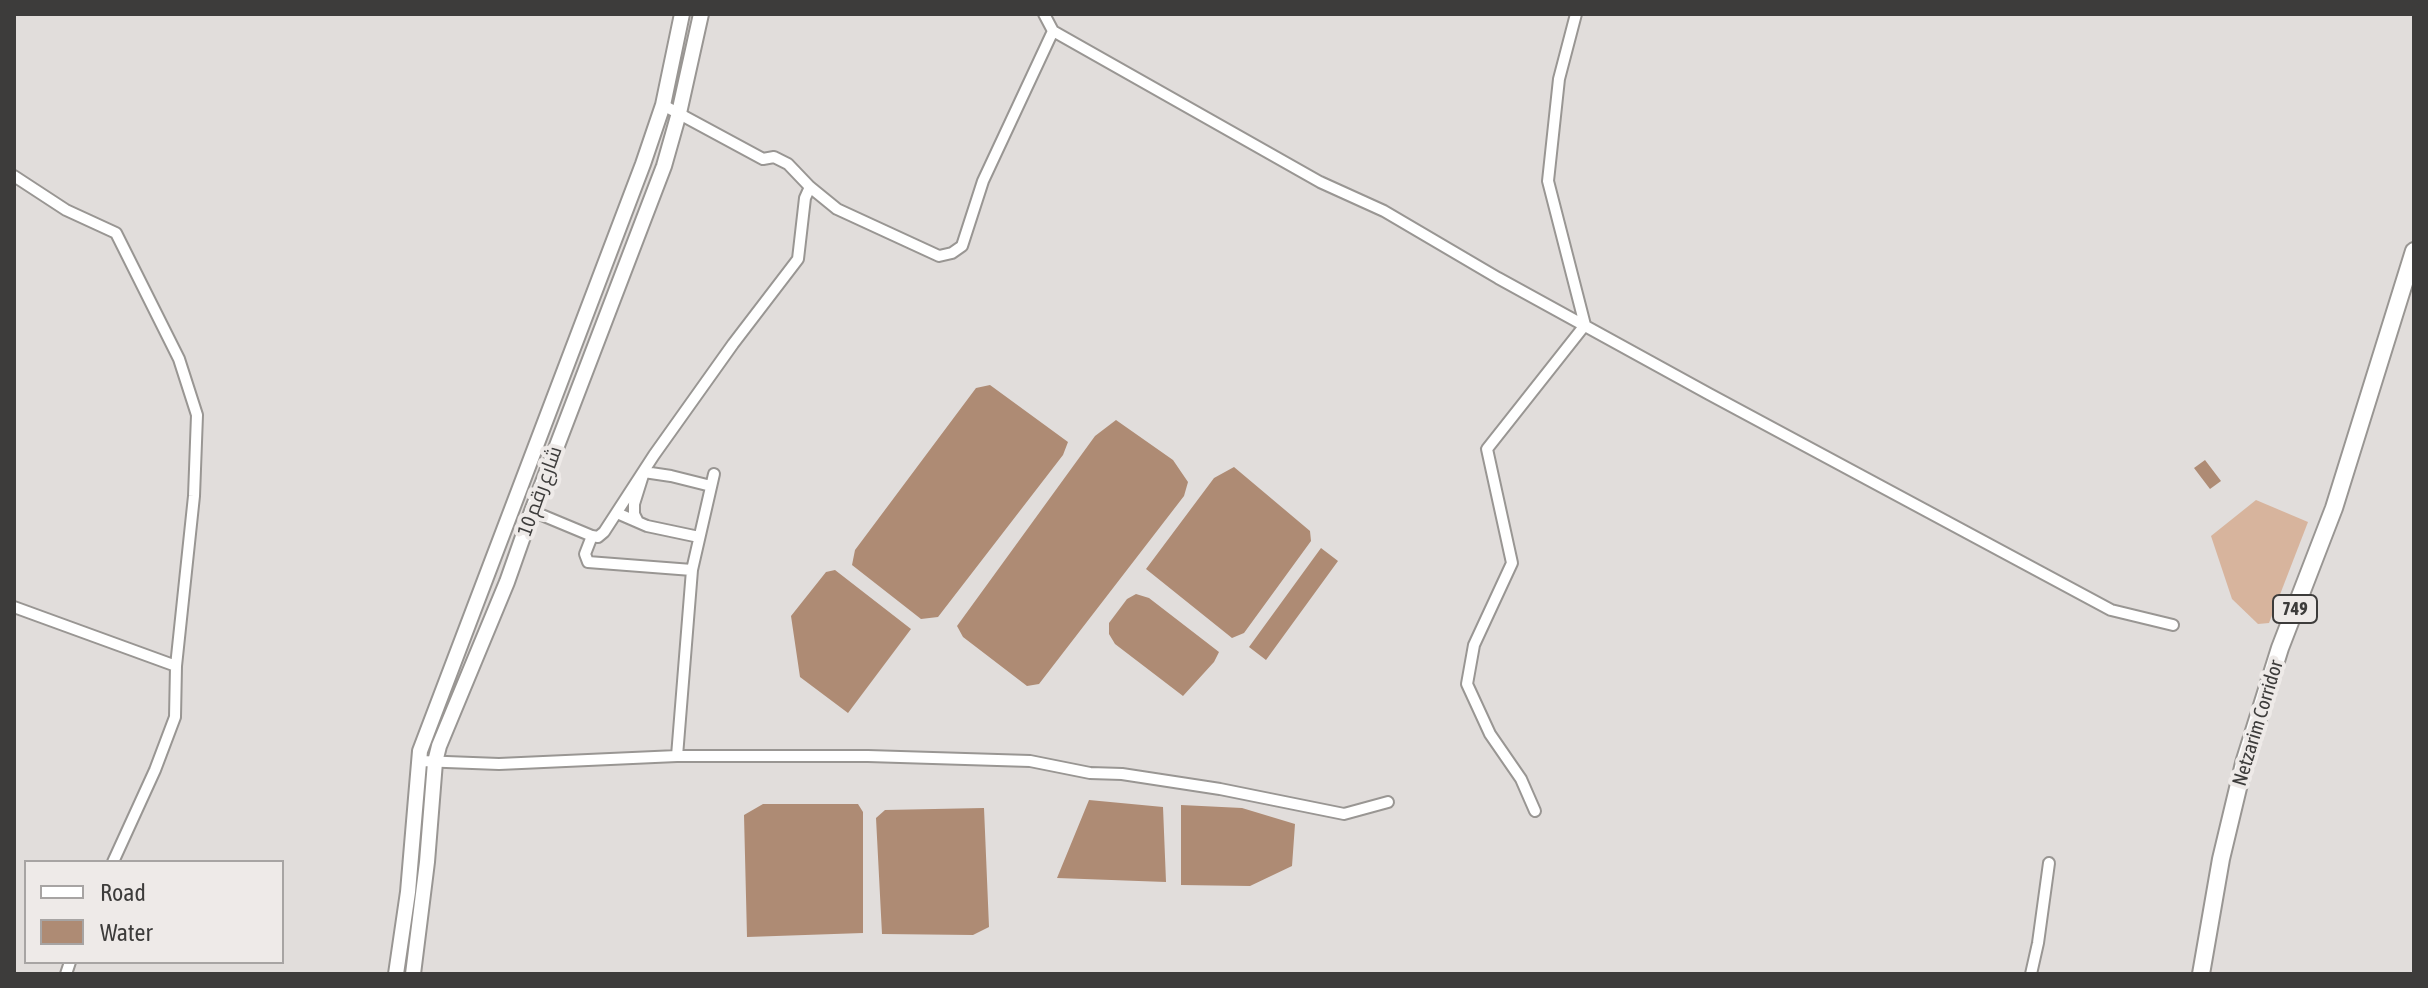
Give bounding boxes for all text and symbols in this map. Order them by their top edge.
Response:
street label: شارع رقم 10 [513,443,567,539]
road number: 749 [2273,595,2317,623]
street label: Netzarim Corridor [2227,657,2289,789]
legend [24,860,284,964]
text: Road [100,879,146,906]
text: Water [100,919,153,946]

